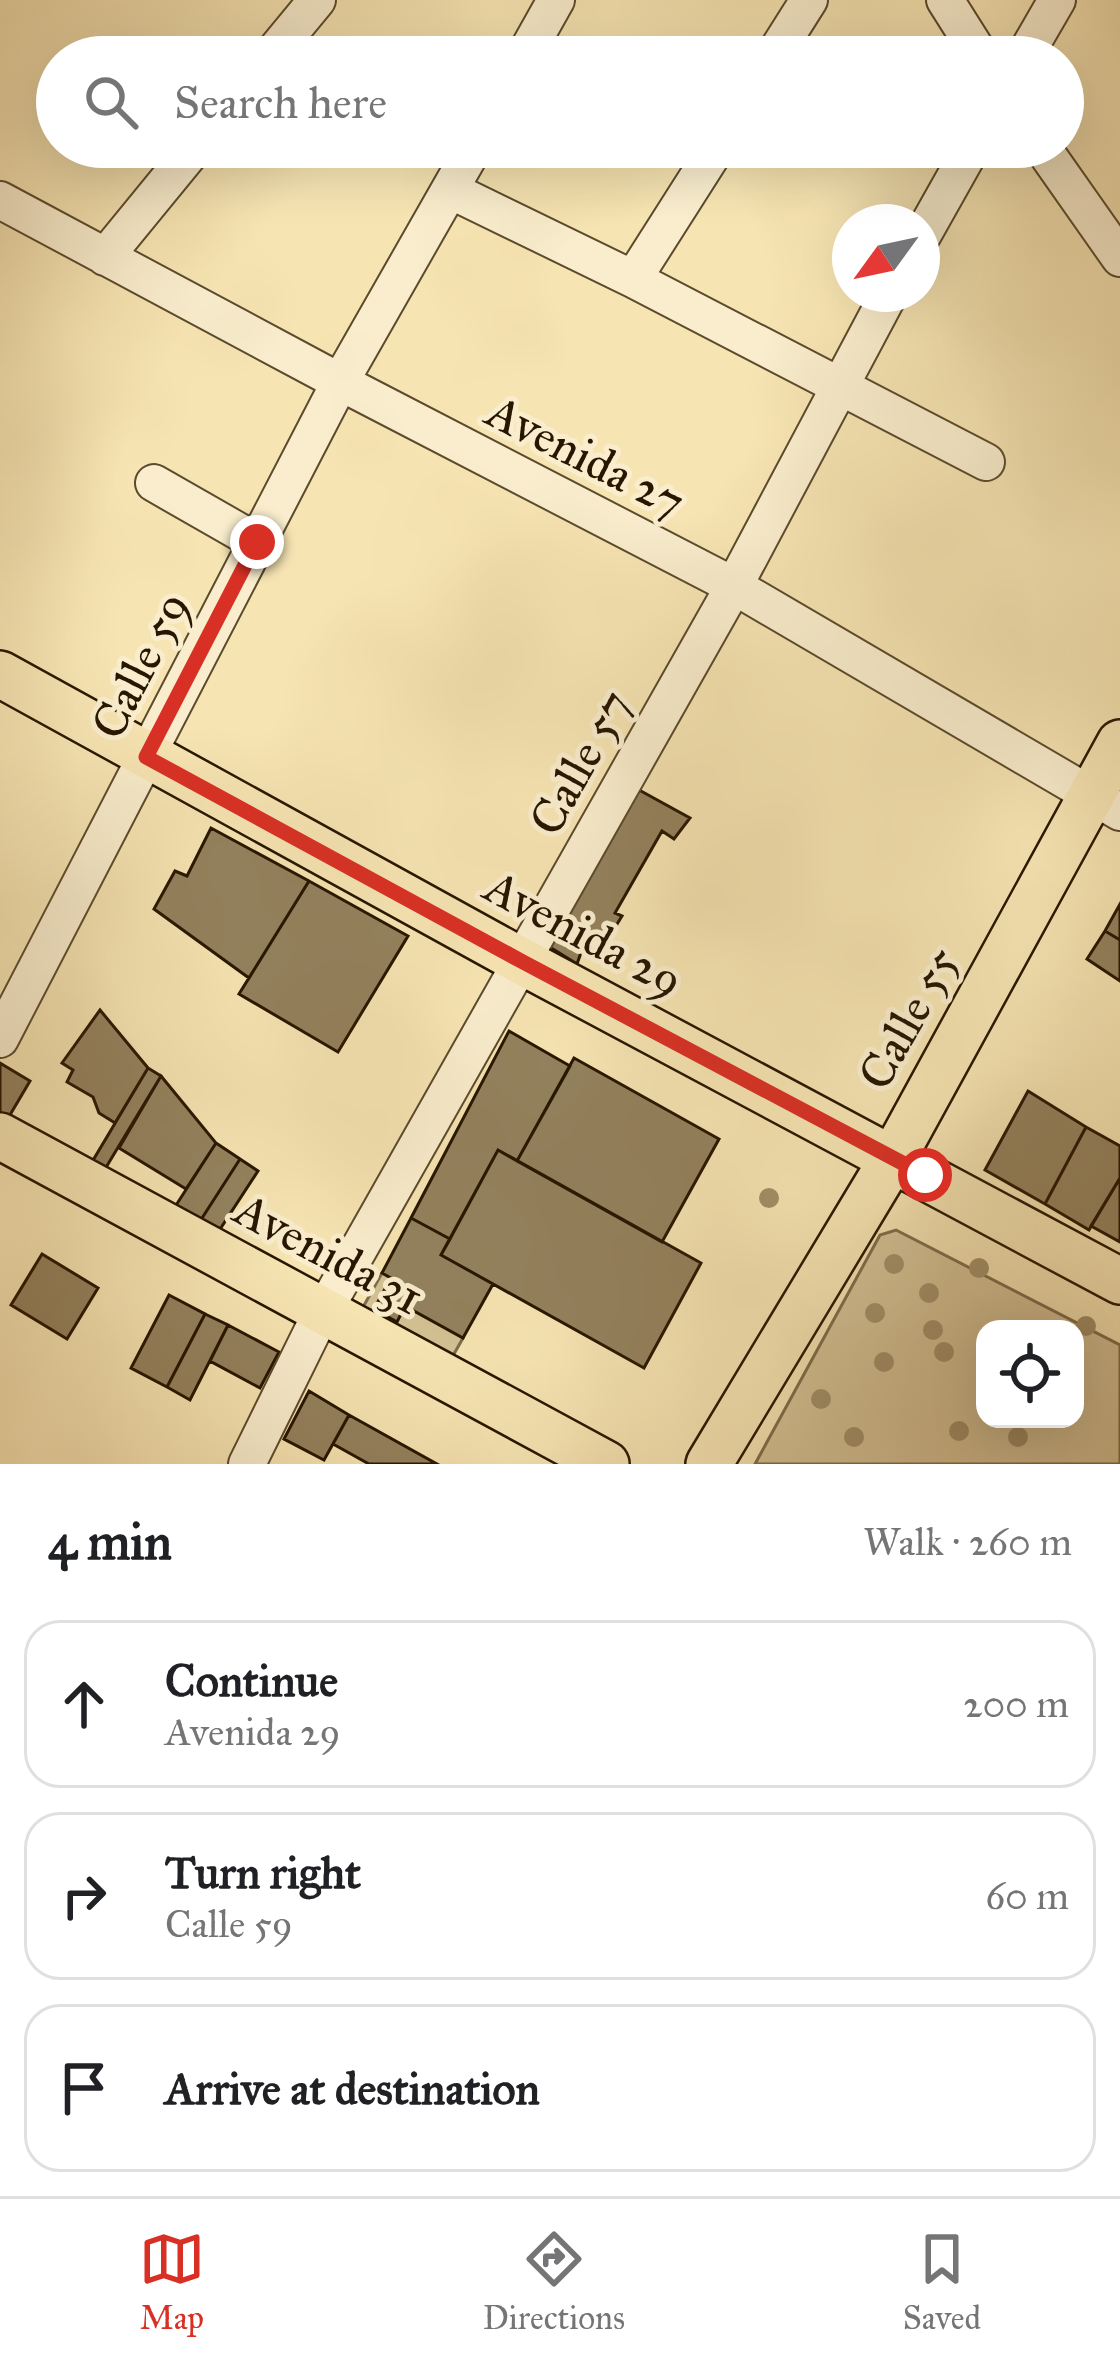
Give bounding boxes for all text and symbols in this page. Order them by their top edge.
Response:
search box [36,36,1084,168]
icon: search [78,69,144,135]
text: Search here [174,75,387,130]
north arrow [832,204,940,312]
street label: Avenida 27 [475,380,695,531]
route end [230,515,284,569]
street label: Calle 59 [78,582,202,748]
street label: Calle 57 [516,679,644,845]
street label: Avenida 29 [473,855,693,1010]
street label: Calle 55 [845,936,971,1100]
route start [898,1148,952,1202]
street label: Avenida 31 [223,1178,433,1327]
map controls [976,1320,1084,1428]
button: locate [976,1320,1084,1428]
text: 4 min [48,1511,172,1573]
text: Walk · 260 m [863,1518,1072,1566]
text: Continue [165,1653,338,1708]
icon: ahead [51,1671,117,1737]
text: 200 m [963,1680,1069,1728]
text: Avenida 29 [165,1708,340,1756]
text: Turn right [165,1845,361,1900]
icon: right [51,1863,117,1929]
text: 60 m [985,1872,1069,1920]
text: Calle 59 [165,1900,293,1948]
icon: arrive [51,2055,117,2121]
text: Arrive at destination [165,2061,540,2116]
tab: Map [139,2226,205,2338]
tab: Directions [483,2226,625,2338]
tab: Saved [903,2226,981,2338]

